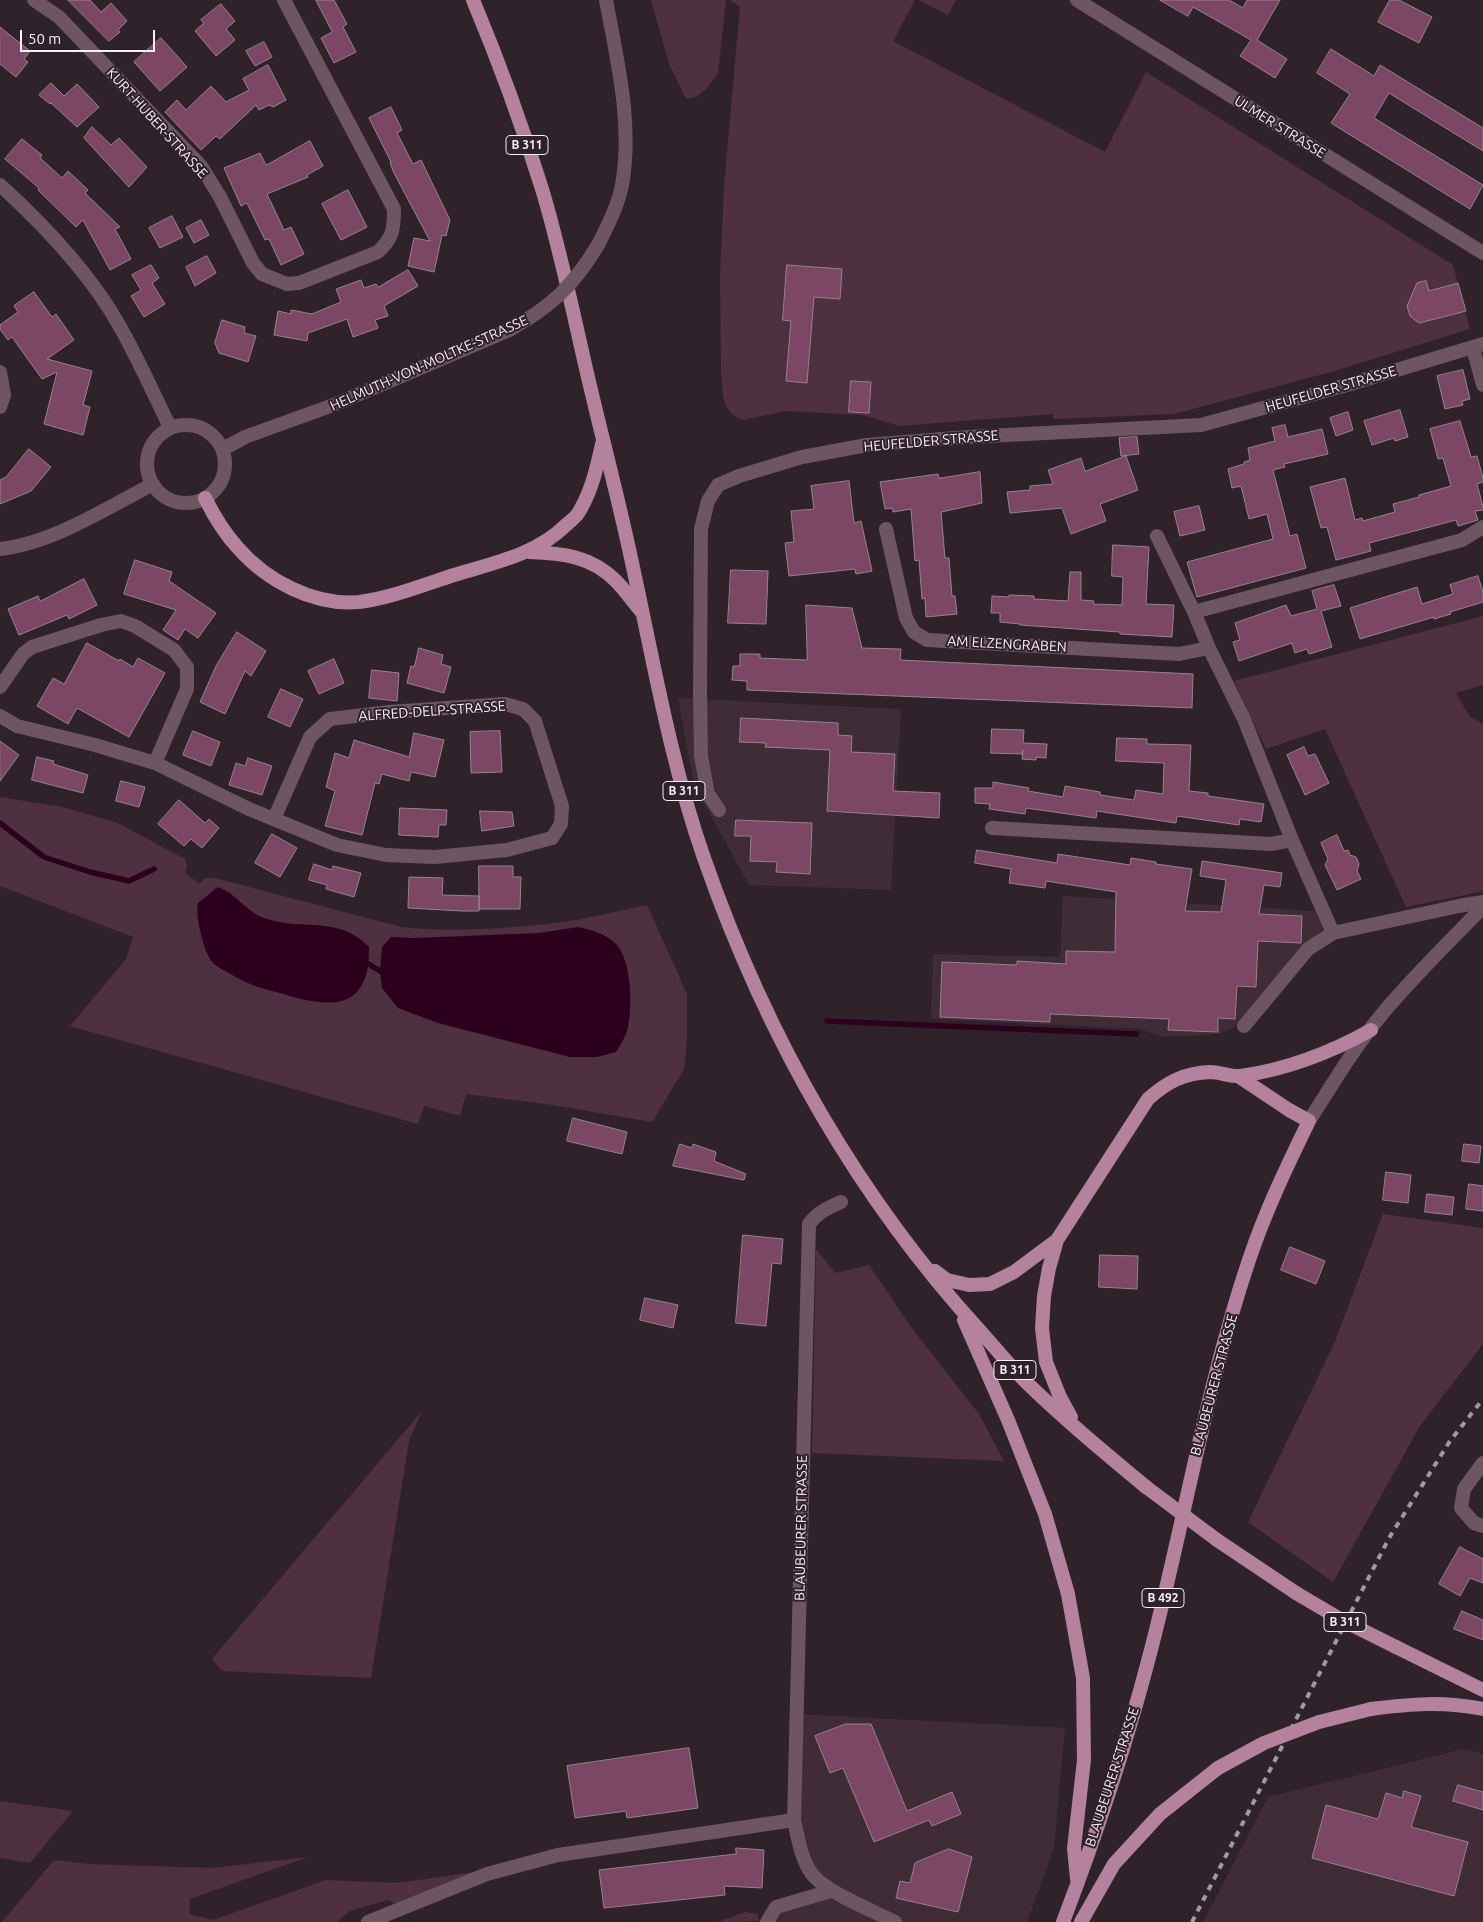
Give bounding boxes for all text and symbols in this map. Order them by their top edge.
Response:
scale bar [22,20,158,52]
text: 50 m [28,30,61,47]
street label: KURT-HUBER-STRASSE [103,64,211,182]
street label: ULMER STRASSE [1231,92,1329,162]
road number: B 311 [506,136,548,154]
street label: HELMUTH-VON-MOLTKE-STRASSE [328,312,530,414]
street label: HEUFELDER STRASSE [1264,362,1398,416]
street label: HEUFELDER STRASSE [863,427,999,455]
street label: AM ELZENGRABEN [947,632,1067,656]
street label: ALFRED-DELP-STRASSE [358,697,506,725]
road number: B 311 [663,781,705,800]
street label: BLAUBEURER STRASSE [1187,1312,1241,1458]
road number: B 311 [994,1360,1036,1380]
street label: BLAUBEURER STRASSE [791,1455,811,1601]
road number: B 492 [1142,1589,1184,1608]
road number: B 311 [1324,1612,1366,1631]
street label: BLAUBEURER STRASSE [1081,1705,1143,1849]

